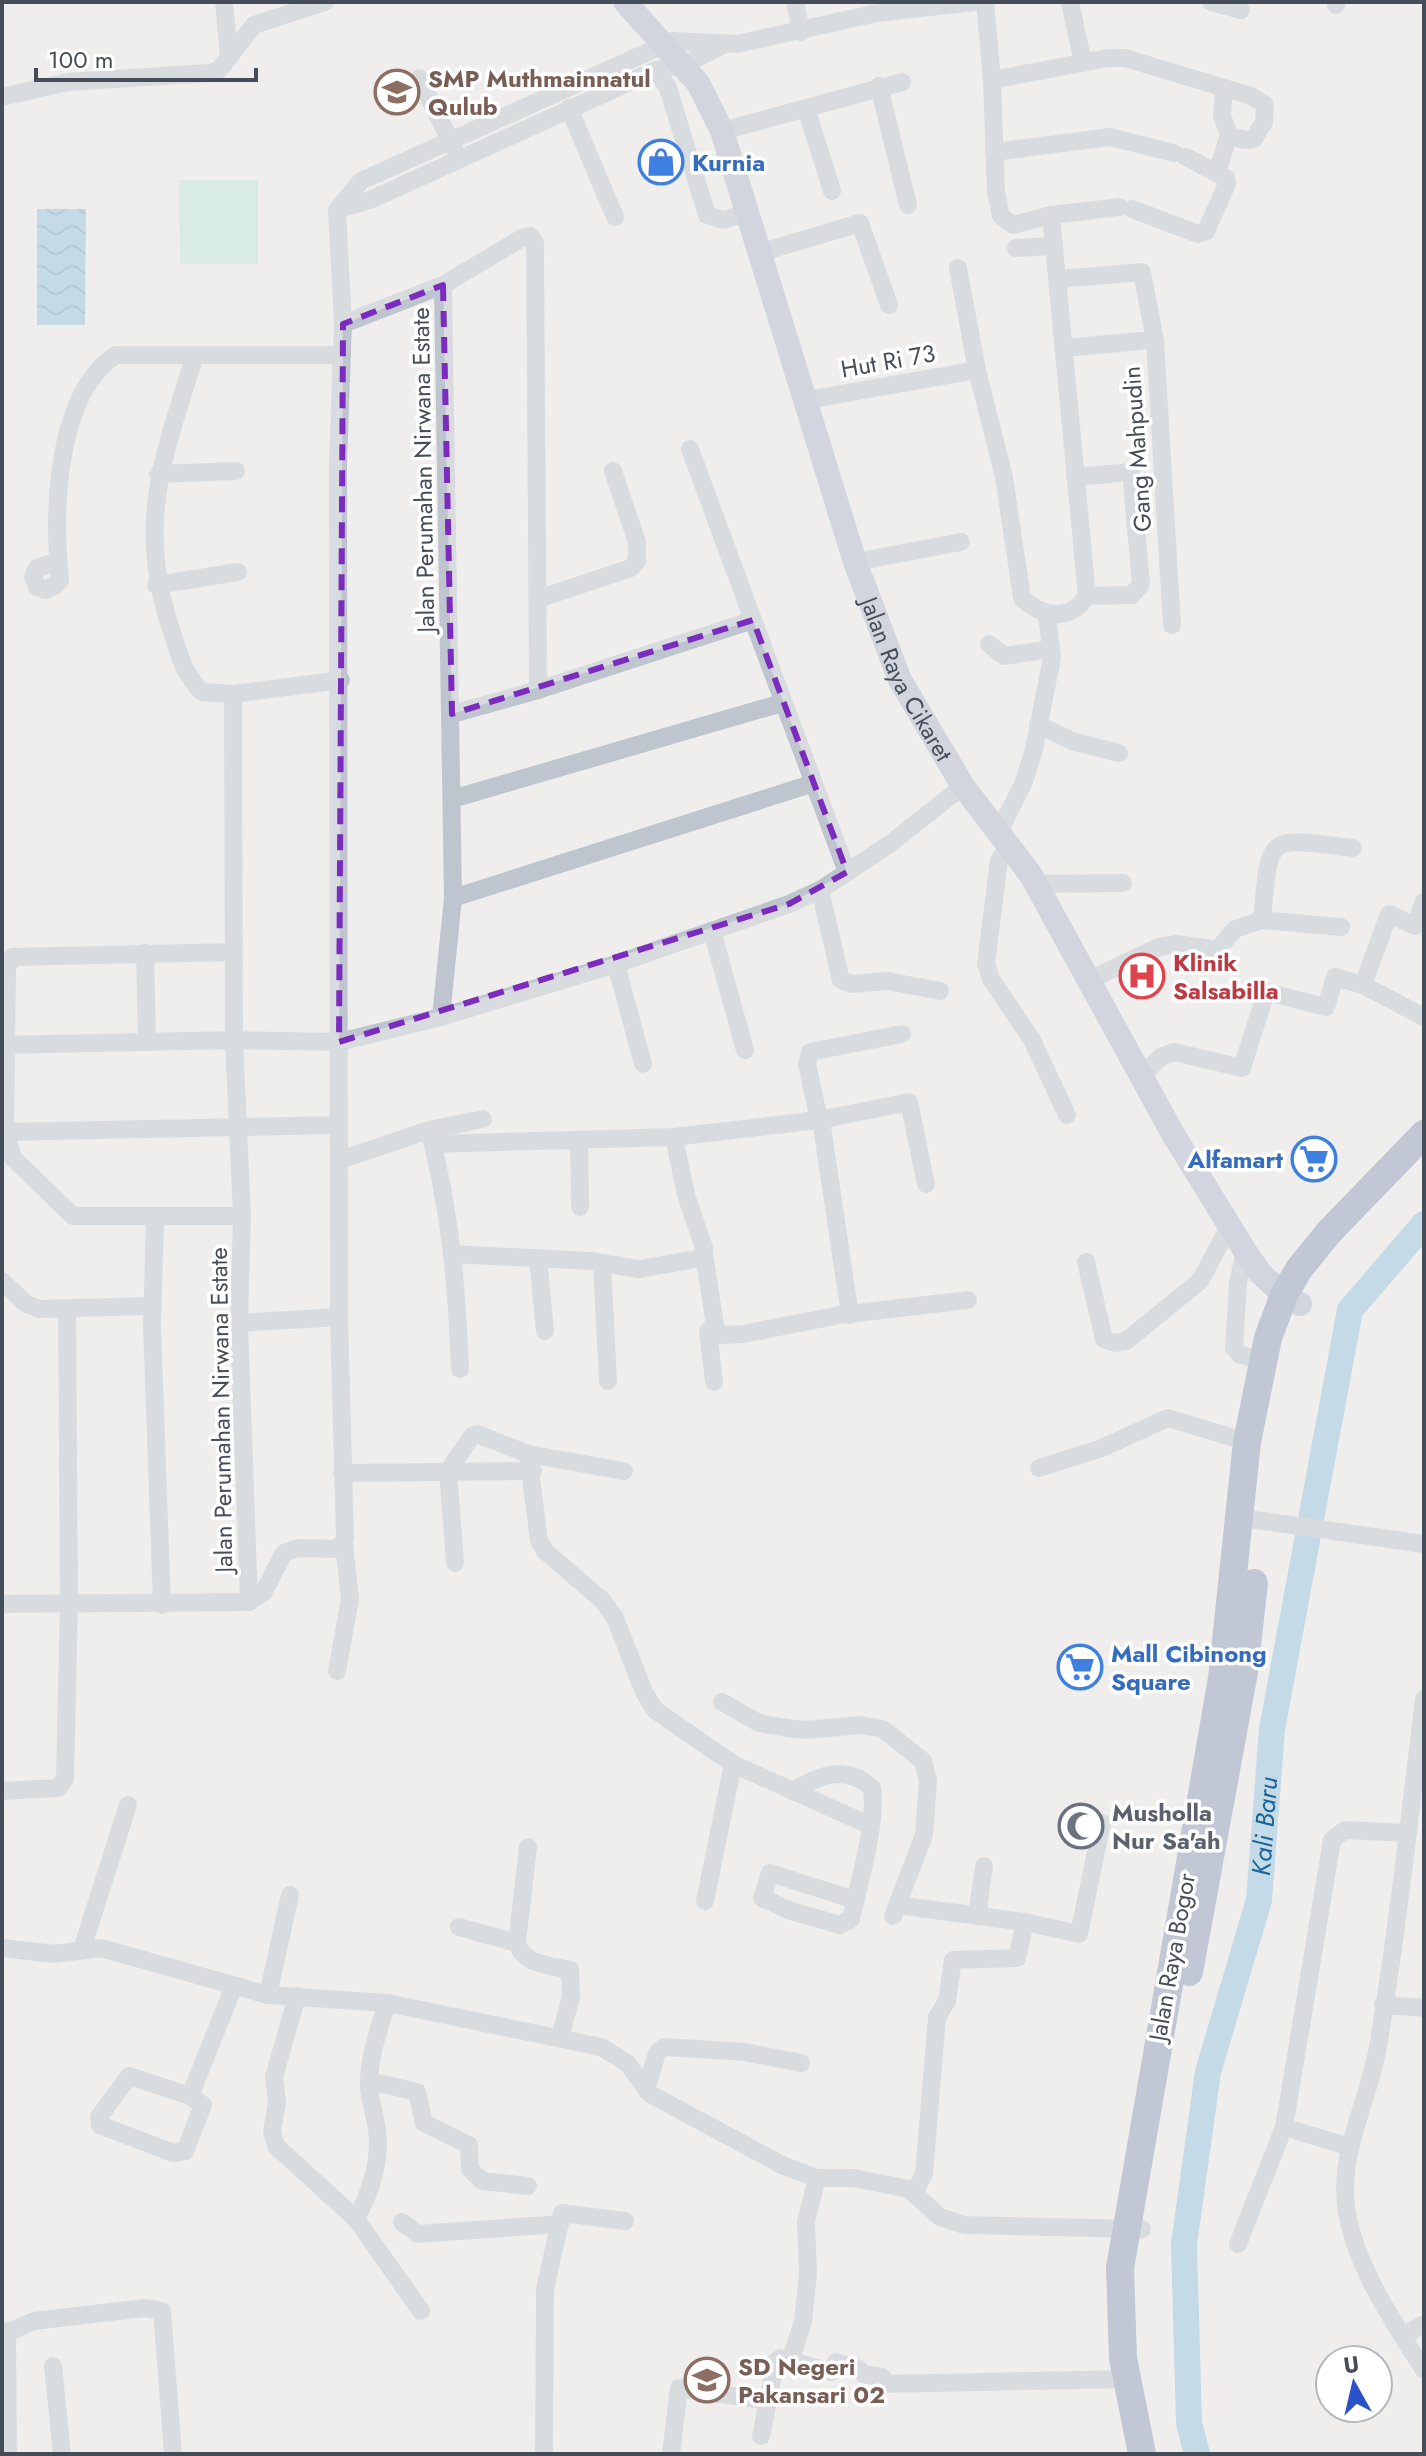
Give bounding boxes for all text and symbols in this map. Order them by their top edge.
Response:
scale bar [36,32,256,82]
text: 100 m [48,42,114,77]
place label: SMP Muthmainnatul Qulub [428,61,651,124]
school or university icon: SMP Muthmainnatul Qulub [373,68,421,116]
shop icon: Kurnia [637,138,685,186]
place label: Kurnia [692,145,765,180]
street label: Jalan Perumahan Nirwana Estate [403,307,443,636]
street label: Hut Ri 73 [838,335,938,387]
street label: Gang Mahpudin [1114,365,1160,533]
street label: Jalan Raya Cikaret [851,589,962,768]
place label: Klinik Salsabilla [1173,945,1279,1008]
hospital icon: Klinik Salsabilla [1118,952,1166,1000]
supermarket icon: Alfamart [1290,1135,1338,1183]
place label: Alfamart [1187,1142,1283,1177]
street label: Jalan Perumahan Nirwana Estate [201,1247,241,1576]
place label: Mall Cibinong Square [1111,1636,1267,1699]
supermarket icon: Mall Cibinong Square [1056,1643,1104,1691]
water label: Kali Baru [1242,1775,1287,1877]
place label: Musholla Nur Sa'ah [1112,1795,1221,1858]
mosque icon: Musholla Nur Sa'ah [1057,1802,1105,1850]
street label: Jalan Raya Bogor [1139,1870,1204,2047]
north arrow [1314,2344,1394,2424]
text: U [1341,2347,1361,2381]
place label: SD Negeri Pakansari 02 [738,2349,885,2412]
school or university icon: SD Negeri Pakansari 02 [683,2356,731,2404]

